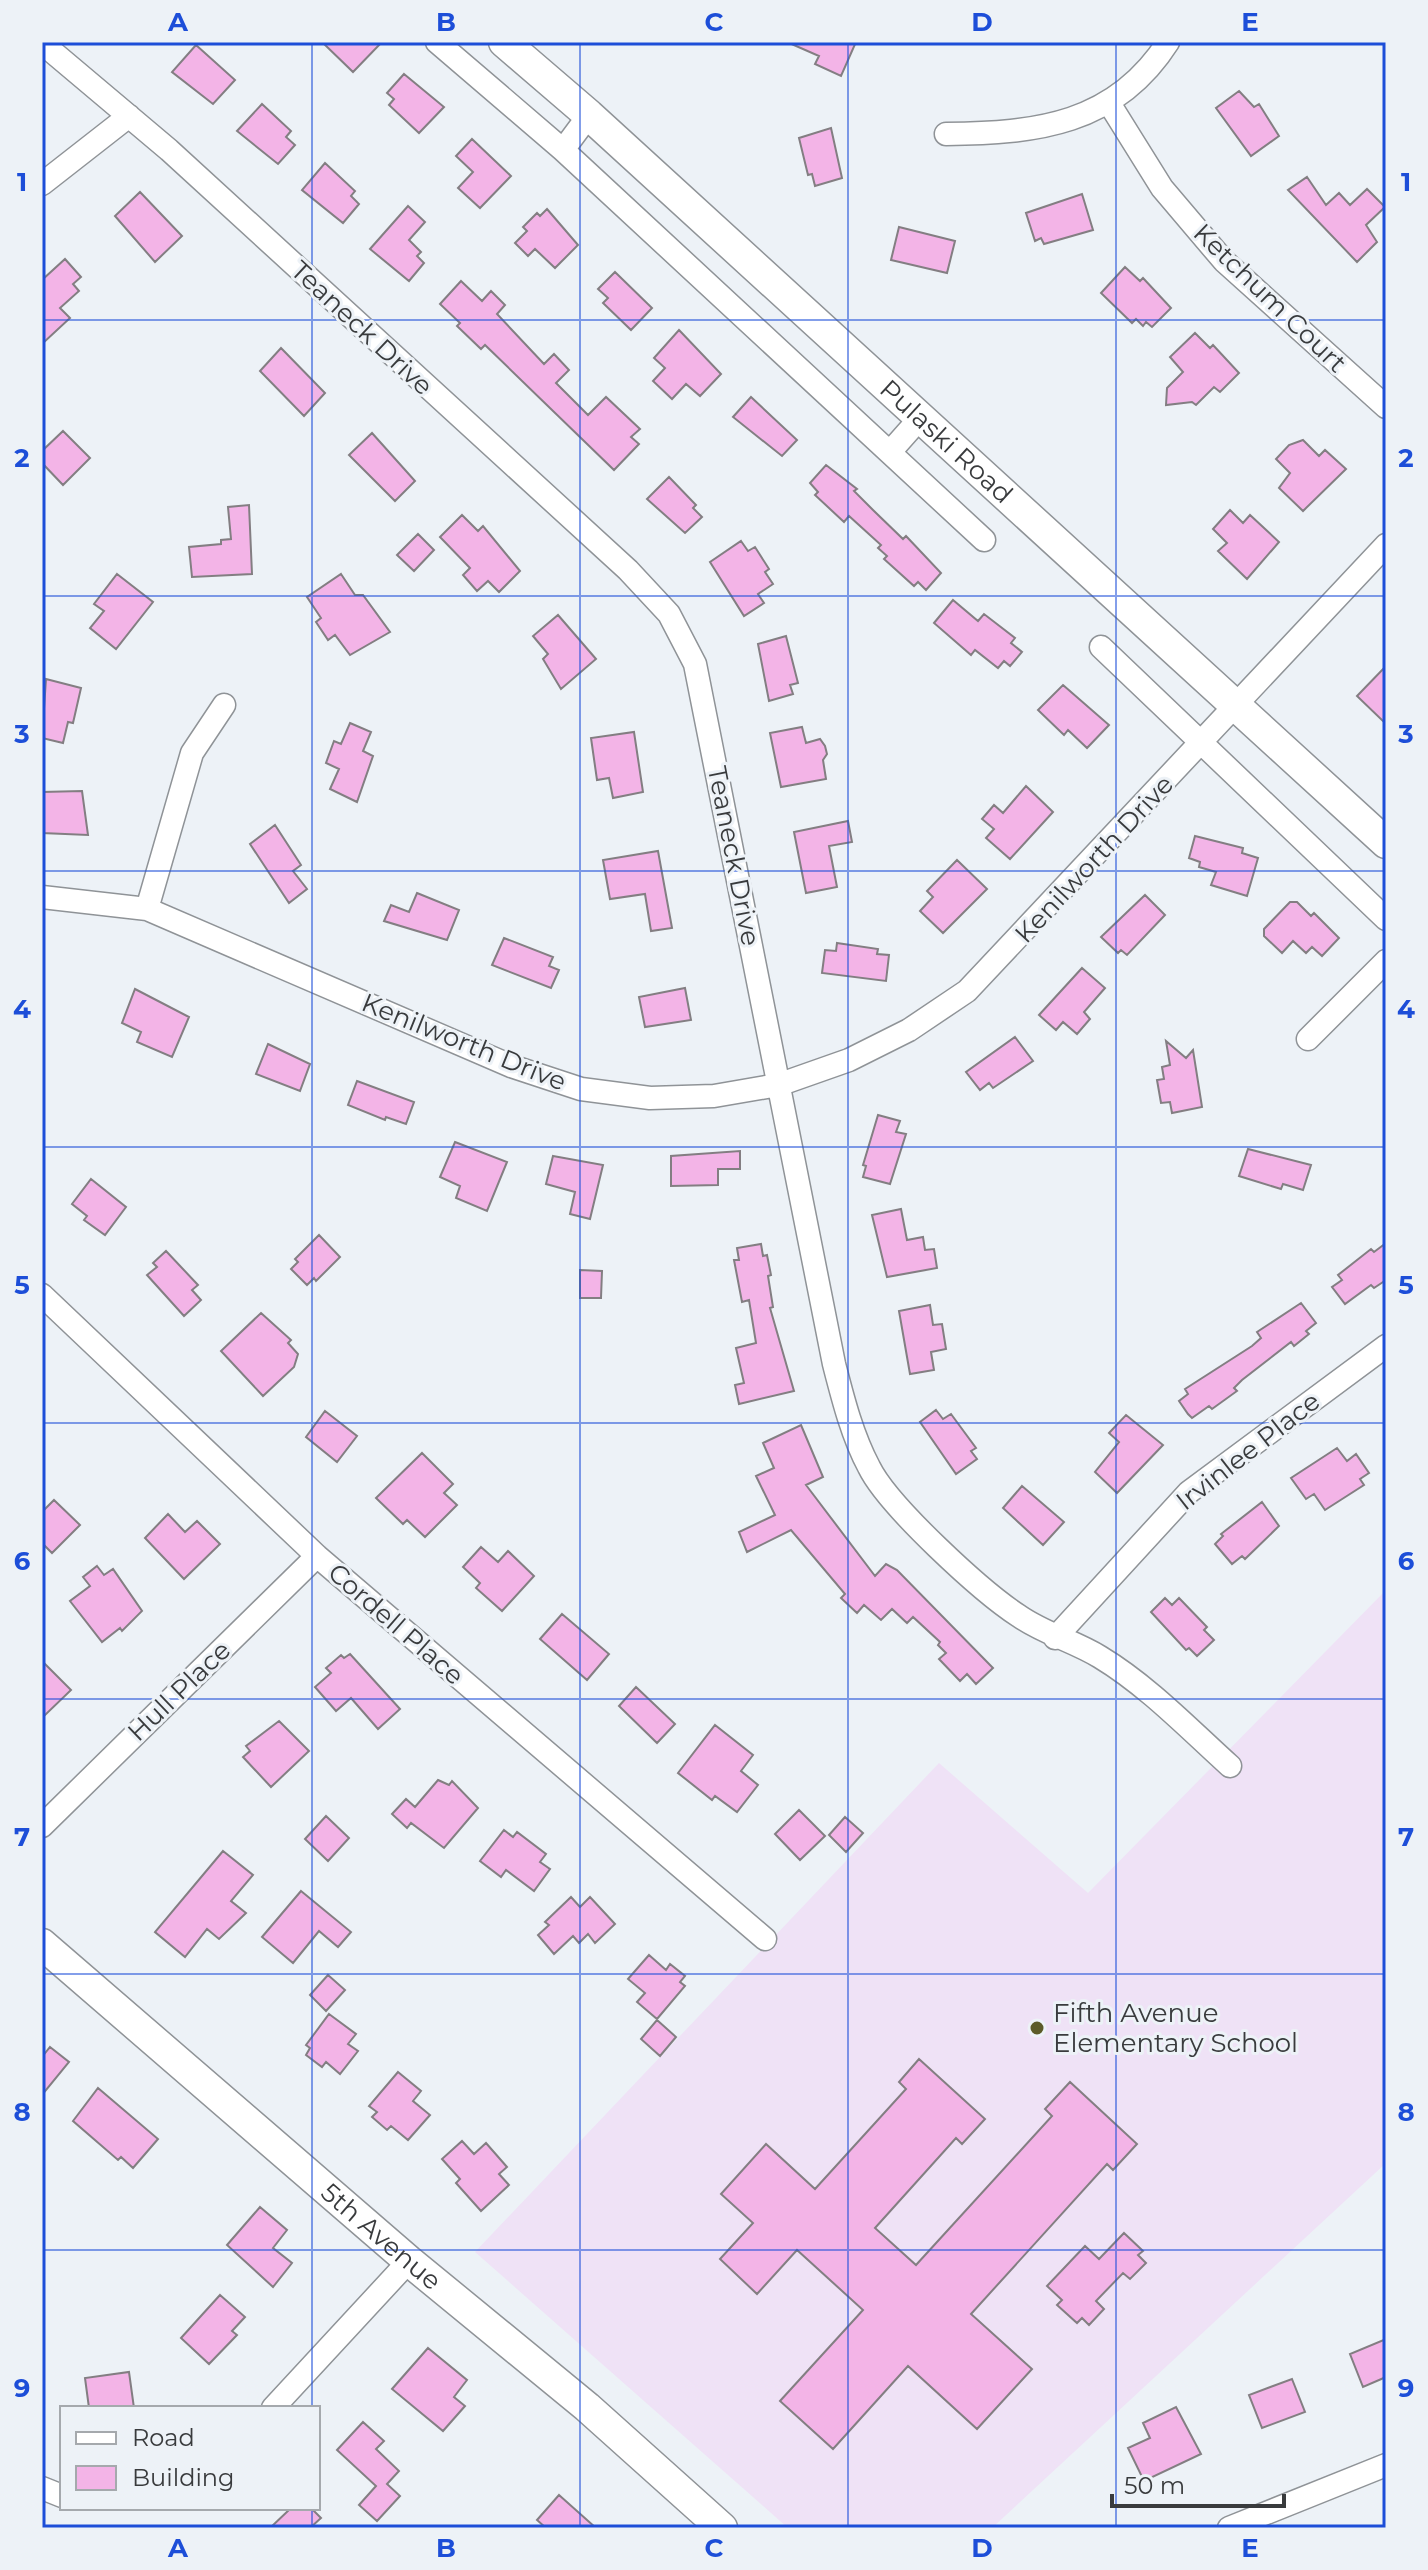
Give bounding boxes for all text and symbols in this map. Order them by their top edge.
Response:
text: A [167,6,189,38]
text: B [436,6,456,38]
text: C [705,6,724,38]
text: D [971,6,993,38]
text: E [1241,6,1259,38]
text: 1 [17,166,27,198]
text: 1 [1401,166,1411,198]
street label: Ketchum Court [1187,217,1353,379]
street label: Teaneck Drive [284,254,440,402]
street label: Pulaski Road [873,373,1019,510]
text: 2 [14,442,30,474]
text: 2 [1398,442,1414,474]
text: 3 [13,718,30,750]
text: 3 [1397,718,1414,750]
street label: Teaneck Drive [701,763,767,949]
street label: Kenilworth Drive [1008,768,1180,950]
street label: Kenilworth Drive [357,986,571,1098]
text: 4 [13,993,31,1025]
text: 4 [1397,993,1415,1025]
text: 5 [14,1269,30,1301]
text: 5 [1398,1269,1414,1301]
street label: Irvinlee Place [1170,1385,1326,1517]
text: 6 [14,1545,31,1577]
text: 6 [1398,1545,1415,1577]
street label: Cordell Place [322,1556,470,1692]
street label: Hull Place [121,1634,237,1748]
text: 7 [14,1821,30,1853]
text: 7 [1398,1821,1414,1853]
place label: Fifth Avenue Elementary School [1053,1997,1298,2059]
marker: Fifth Avenue Elementary School [1028,2019,1046,2037]
text: 8 [13,2096,31,2128]
text: 8 [1397,2096,1415,2128]
street label: 5th Avenue [315,2176,448,2297]
text: 9 [14,2372,30,2404]
text: 9 [1398,2372,1414,2404]
legend [60,2406,320,2510]
text: Road [132,2423,195,2452]
scale bar [1112,2458,1284,2508]
text: Building [132,2463,235,2492]
text: 50 m [1124,2471,1185,2500]
text: A [167,2532,189,2564]
text: B [436,2532,456,2564]
text: C [705,2532,724,2564]
text: D [971,2532,993,2564]
text: E [1241,2532,1259,2564]

